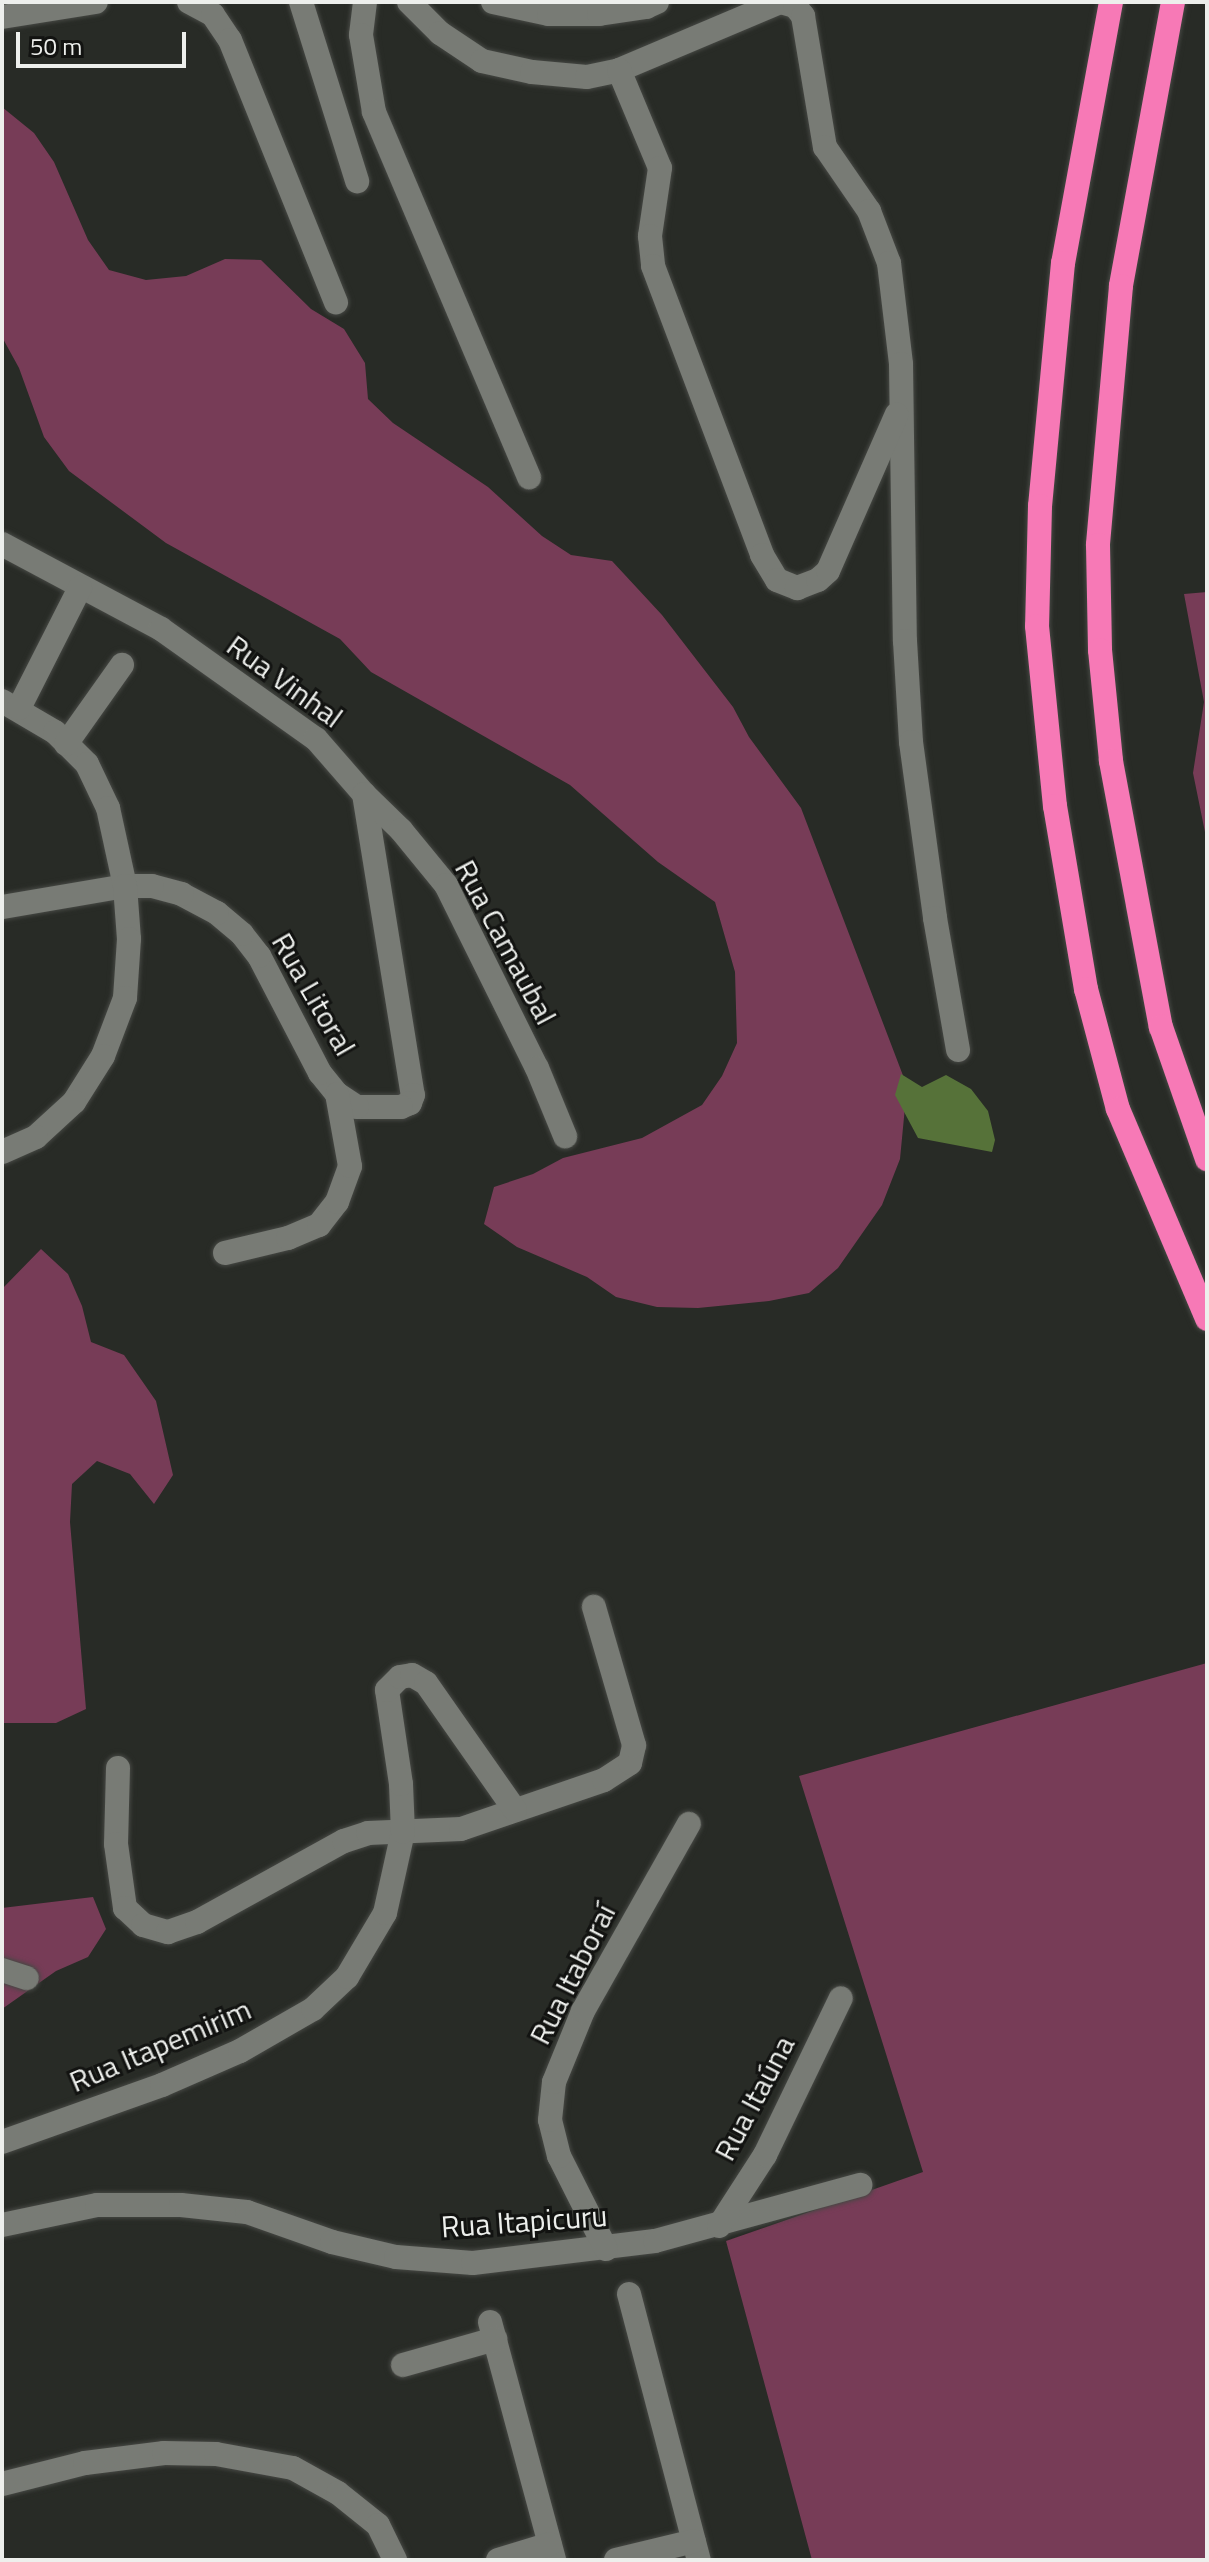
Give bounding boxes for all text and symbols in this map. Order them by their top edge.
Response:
scale bar [20,16,190,66]
text: 50 m [30,28,82,64]
street label: Rua Vinhal [220,627,350,735]
street label: Rua Camaubal [448,854,564,1030]
street label: Rua Litoral [265,926,363,1062]
street label: Rua Itaboraí [521,1898,623,2050]
street label: Rua Itapemirim [64,1991,256,2099]
street label: Rua Itaúna [706,2030,802,2166]
street label: Rua Itapicuru [440,2197,608,2245]

